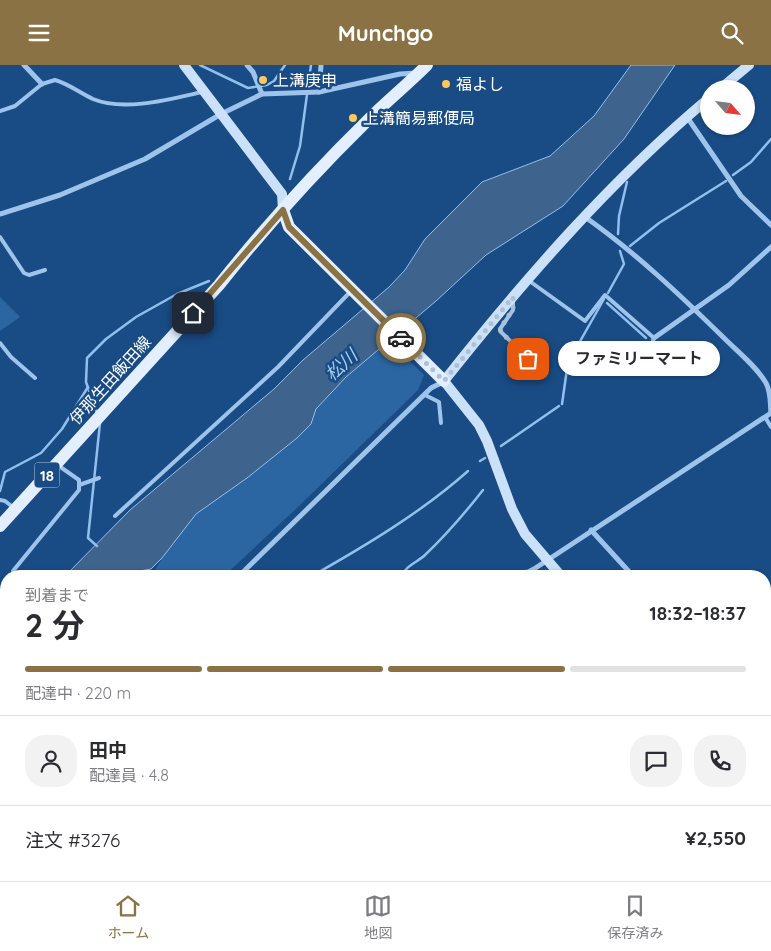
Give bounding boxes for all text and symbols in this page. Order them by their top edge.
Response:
icon: menu [25,19,53,47]
text: Munchgo [338,19,433,47]
icon: search [718,19,746,47]
place label: 上溝庚申 [273,70,337,90]
marker: 上溝庚申 [257,74,269,86]
place label: 福よし [456,74,504,94]
marker: 福よし [440,78,452,90]
north arrow [700,80,755,135]
map controls [700,80,755,135]
place label: 上溝簡易郵便局 [363,108,475,128]
marker: 上溝簡易郵便局 [347,112,359,124]
pin [172,292,214,334]
icon: home [179,299,207,327]
courier [376,313,426,363]
icon: car [387,324,415,352]
street label: 伊那生田飯田線 [65,332,155,428]
pin [507,338,549,380]
callout: ファミリーマート [558,341,720,377]
water label: 松川 [320,343,364,386]
icon: bag [514,345,542,373]
text: ファミリーマート [575,348,703,368]
road number: 18 [34,463,60,487]
text: 到着まで [25,585,89,605]
text: 18:32–18:37 [649,601,746,625]
text: 2 分 [25,605,84,645]
text: 配達中 · 220 m [25,683,131,703]
button: person [25,735,77,787]
button: chat [630,735,682,787]
button: phone [694,735,746,787]
text: 田中 [89,738,127,762]
text: 配達員 · 4.8 [89,765,169,785]
text: ¥2,550 [685,826,746,850]
text: 注文 #3276 [25,828,120,852]
tab: ホーム [108,892,149,942]
tab: 地図 [364,892,392,942]
tab: 保存済み [607,892,663,942]

